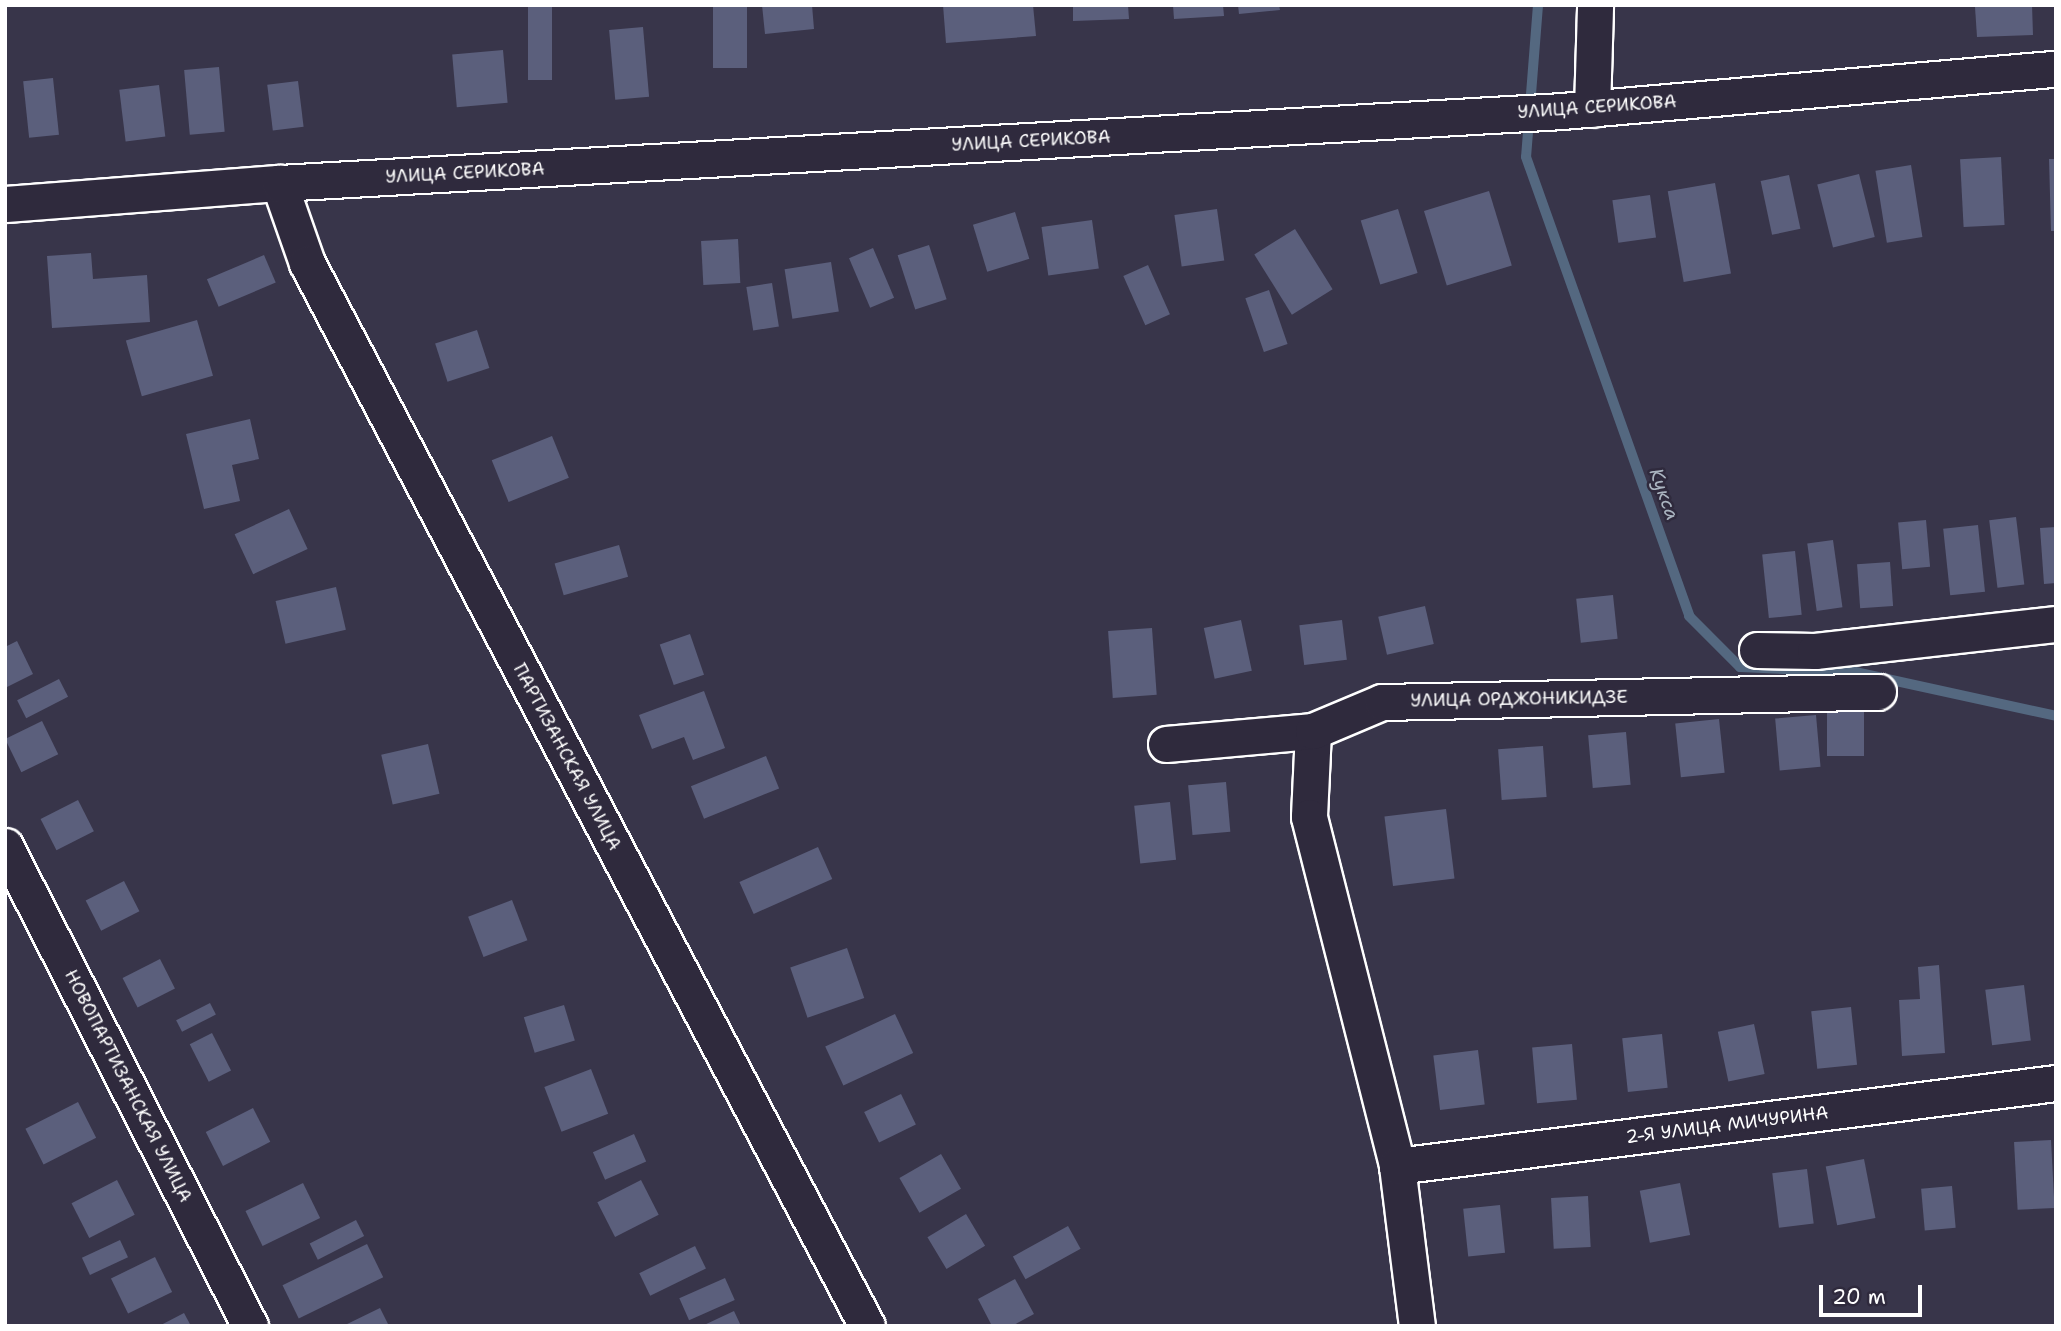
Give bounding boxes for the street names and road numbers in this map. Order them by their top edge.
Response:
street label: УЛИЦА СЕРИКОВА [1517,91,1677,123]
street label: УЛИЦА СЕРИКОВА [951,126,1111,156]
street label: УЛИЦА СЕРИКОВА [385,158,545,188]
street label: ПАРТИЗАНСКАЯ УЛИЦА [508,660,626,854]
street label: УЛИЦА ОРДЖОНИКИДЗЕ [1410,686,1628,712]
street label: НОВОПАРТИЗАНСКАЯ УЛИЦА [60,966,196,1206]
street label: 2-Я УЛИЦА МИЧУРИНА [1624,1102,1830,1148]

